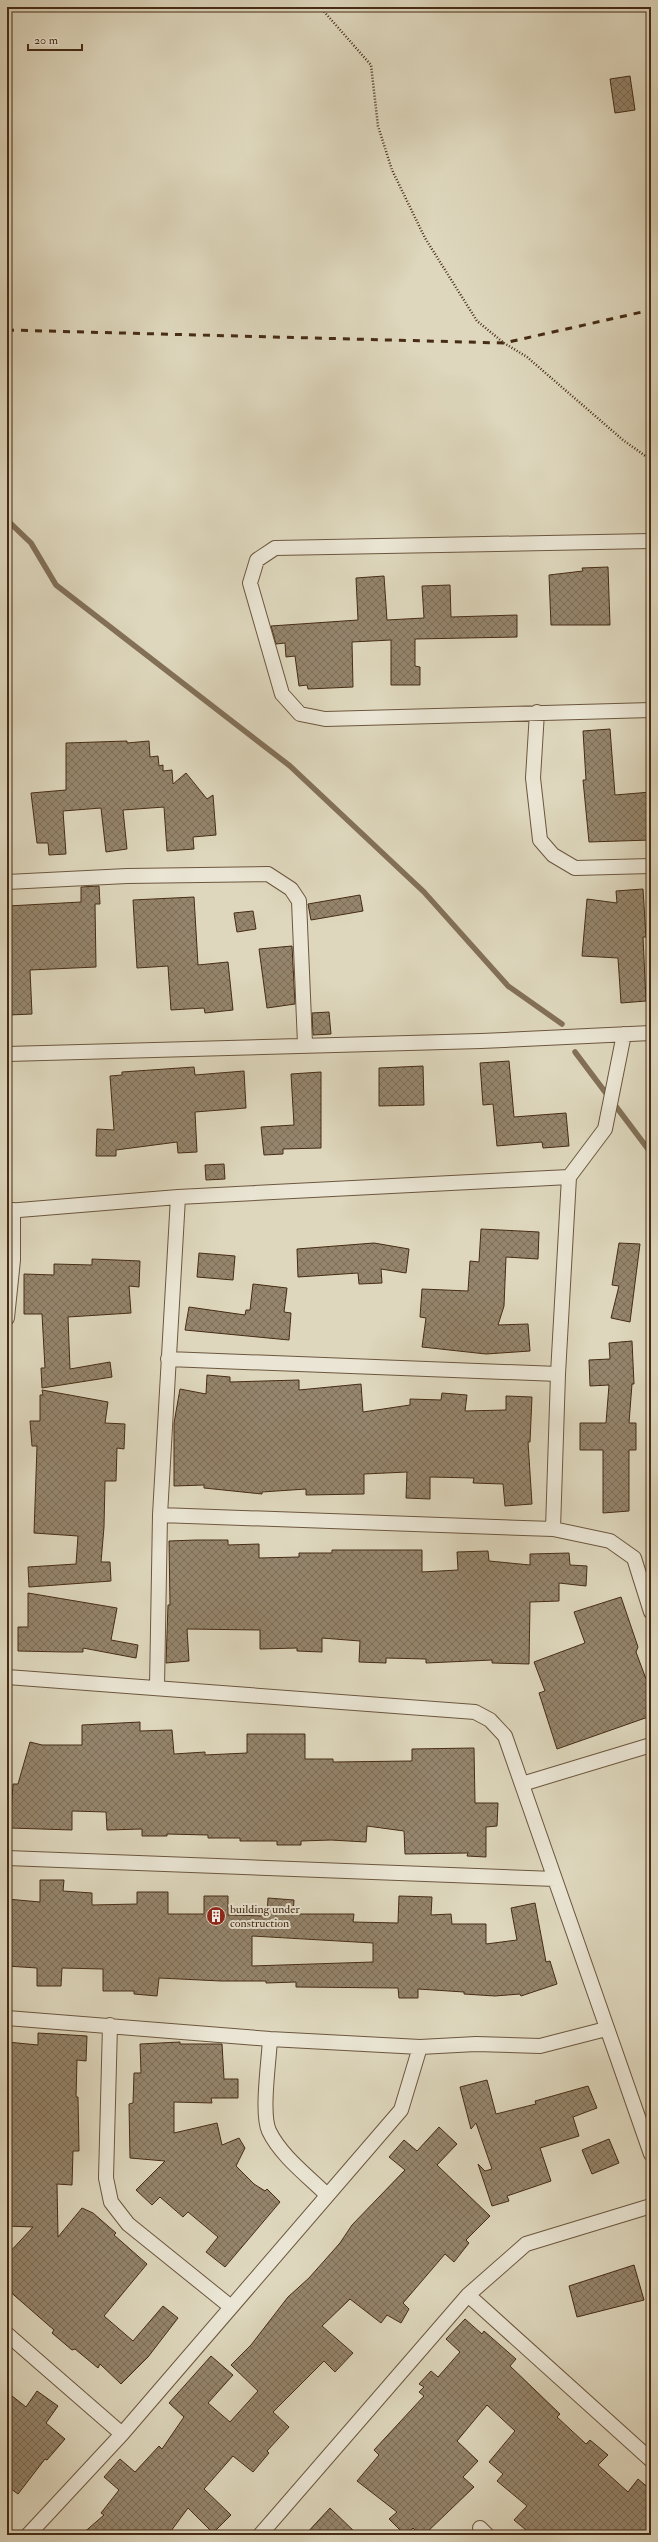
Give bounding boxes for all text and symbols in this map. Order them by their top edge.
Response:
scale bar [28,26,82,52]
text: 20 m [34,33,59,48]
place label: building under construction [230,1902,300,1931]
building icon: building under construction [205,1905,227,1927]

